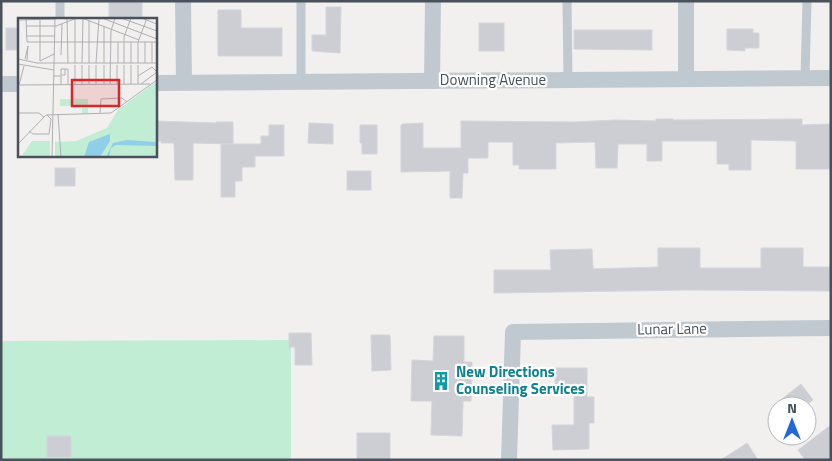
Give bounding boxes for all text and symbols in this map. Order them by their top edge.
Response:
inset map [18,18,156,156]
street label: Downing Avenue [440,68,546,91]
street label: Lunar Lane [637,316,707,341]
place label: New Directions Counseling Services [456,360,585,400]
building icon: New Directions Counseling Services [430,370,452,392]
north arrow [767,396,817,446]
text: N [787,397,797,418]

